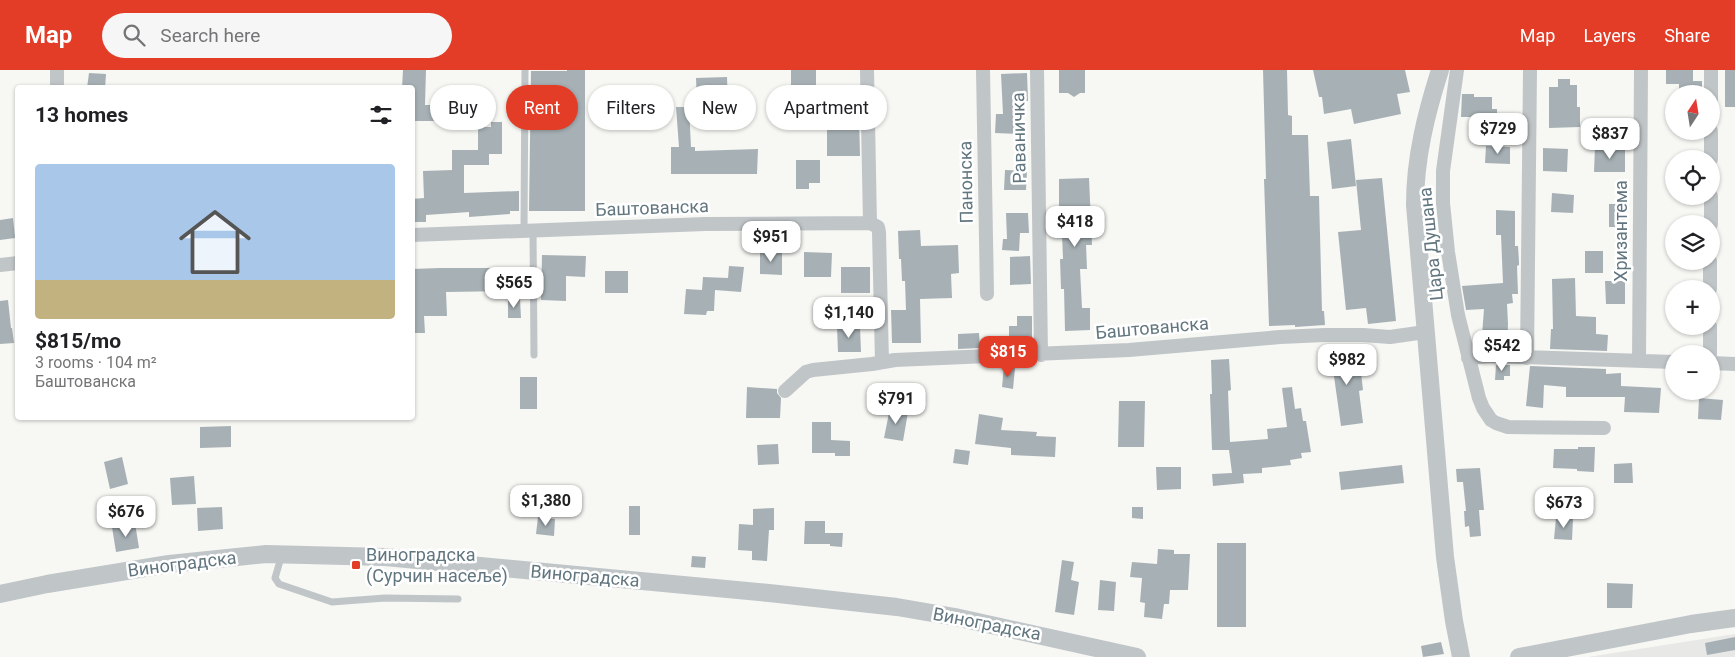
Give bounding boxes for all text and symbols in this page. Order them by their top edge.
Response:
search box [102,13,452,58]
text: Map [25,21,72,49]
icon: search [120,21,148,49]
text: Search here [160,24,260,47]
text: Map [1520,25,1555,46]
text: Layers [1583,25,1636,46]
text: Share [1664,25,1710,46]
chip: Buy [430,85,496,130]
chip: Rent [506,85,578,130]
chip: Filters [588,85,674,130]
chip: New [684,85,756,130]
chip: Apartment [766,85,887,130]
north arrow [1665,85,1720,140]
map controls [1665,85,1720,400]
street label: Раваничка [1007,92,1030,184]
icon: filters [367,101,395,129]
text: 13 homes [35,103,128,127]
pin: $729 [1468,112,1528,155]
pin: $837 [1580,118,1640,160]
text: $729 [1480,119,1516,138]
text: $837 [1592,124,1628,143]
street label: Панонска [954,141,977,223]
button: locate [1665,150,1720,205]
street label: Хризантема [1610,180,1631,282]
street label: Цара Душана [1414,186,1447,302]
street label: Баштованска [595,195,709,220]
icon: home [170,197,260,287]
pin: $418 [1045,206,1105,248]
text: $418 [1057,212,1093,231]
button: layers [1665,215,1720,270]
pin: $951 [741,220,801,263]
text: $951 [753,227,789,246]
pin: $565 [484,266,544,309]
text: $565 [496,273,532,292]
button: + [1665,280,1720,335]
pin: $1,140 [808,296,890,339]
text: $1,140 [824,303,874,322]
street label: Баштованска [1094,312,1209,343]
text: $815/mo [35,329,121,353]
pin: $542 [1472,330,1532,372]
pin: $815 [978,336,1038,378]
text: $542 [1484,336,1520,355]
text: $815 [990,342,1026,361]
pin: $982 [1317,344,1377,386]
button: − [1665,345,1720,400]
text: $982 [1329,350,1365,369]
text: 3 rooms · 104 m² [35,353,157,372]
text: Баштованска [35,372,136,391]
pin: $791 [866,382,926,425]
text: $791 [878,389,914,408]
pin: $1,380 [505,484,587,527]
pin: $673 [1534,486,1594,529]
text: $1,380 [521,491,571,510]
text: $673 [1546,493,1582,512]
pin: $676 [96,496,156,538]
text: $676 [108,502,144,521]
place label: Виноградска (Сурчин насеље) [366,544,508,587]
street label: Виноградска [126,546,238,581]
marker: Виноградска (Сурчин насеље) [350,559,362,571]
street label: Виноградска [530,560,641,591]
street label: Виноградска [931,603,1043,644]

